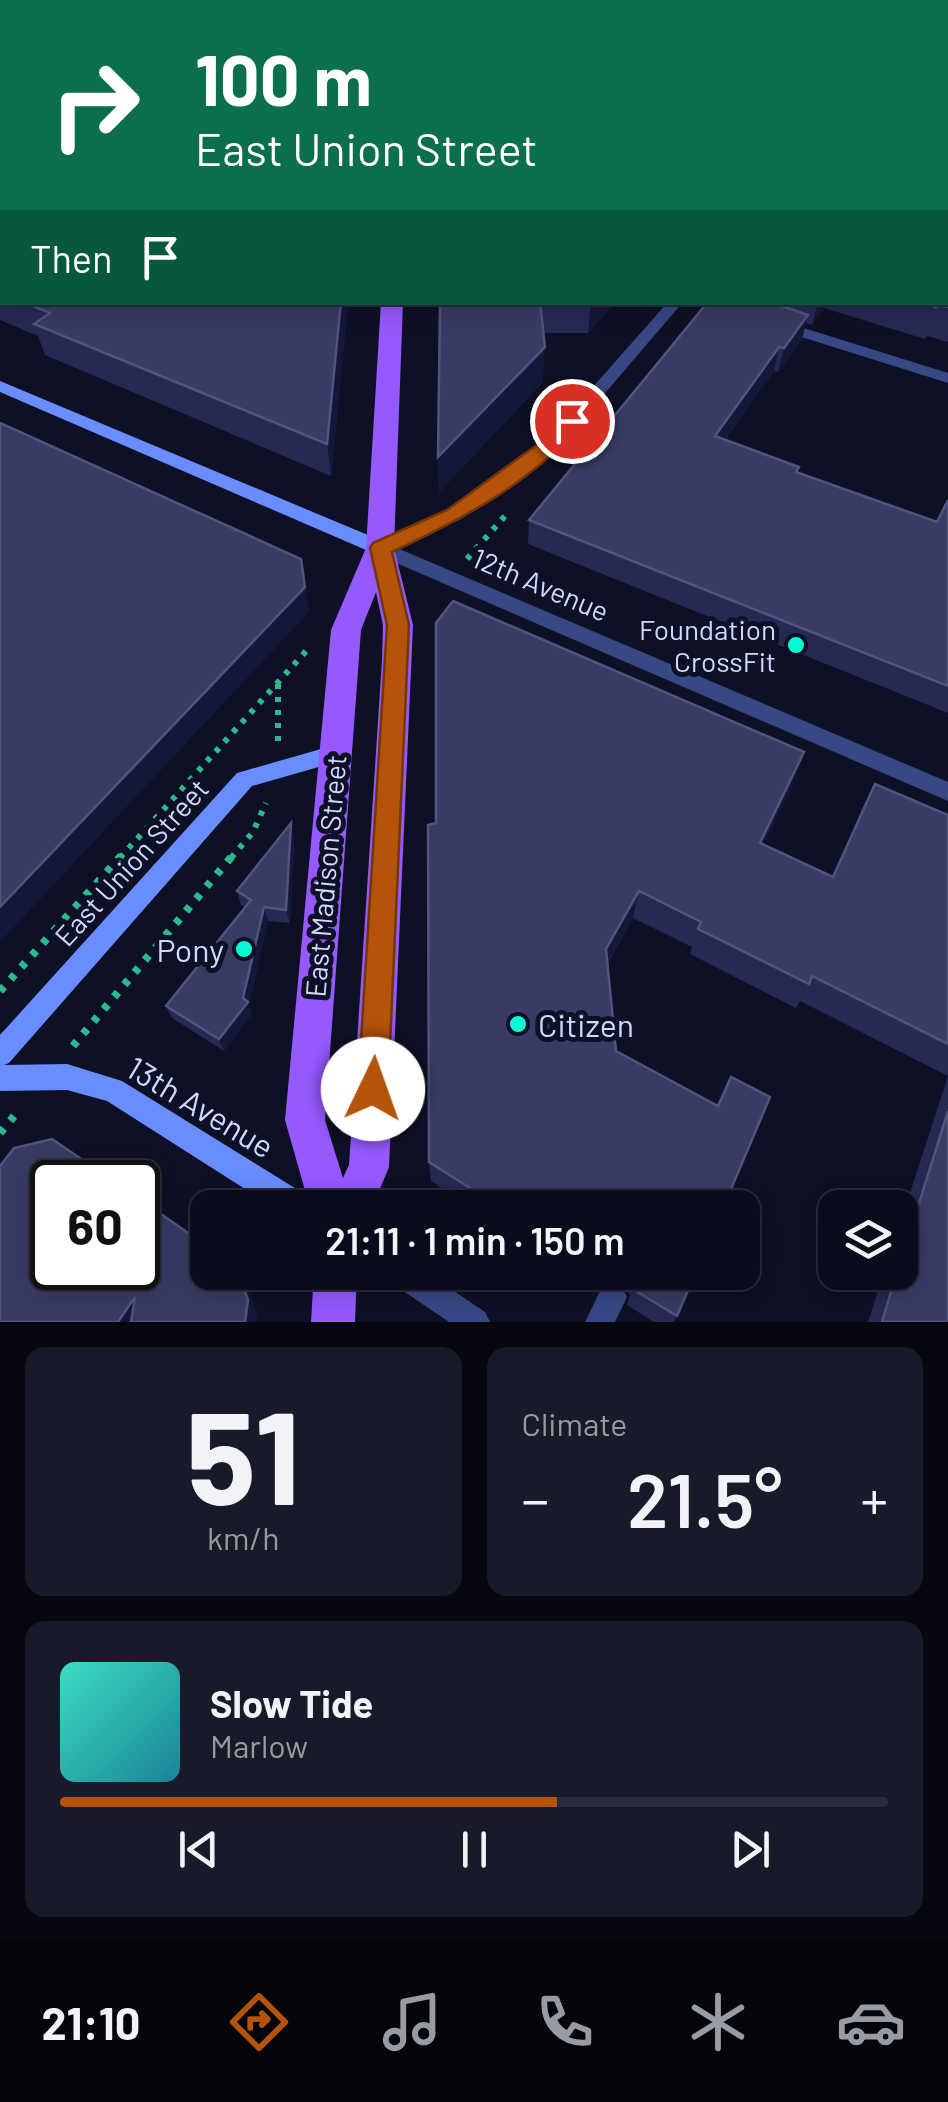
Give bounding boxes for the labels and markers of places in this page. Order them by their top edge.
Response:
pin [530,379,615,464]
place label: Foundation CrossFit [639,612,776,678]
marker: Foundation CrossFit [785,634,807,656]
place label: Pony [156,930,224,968]
marker: Pony [233,938,255,960]
place label: Citizen [538,1005,634,1043]
marker: Citizen [507,1013,529,1035]

